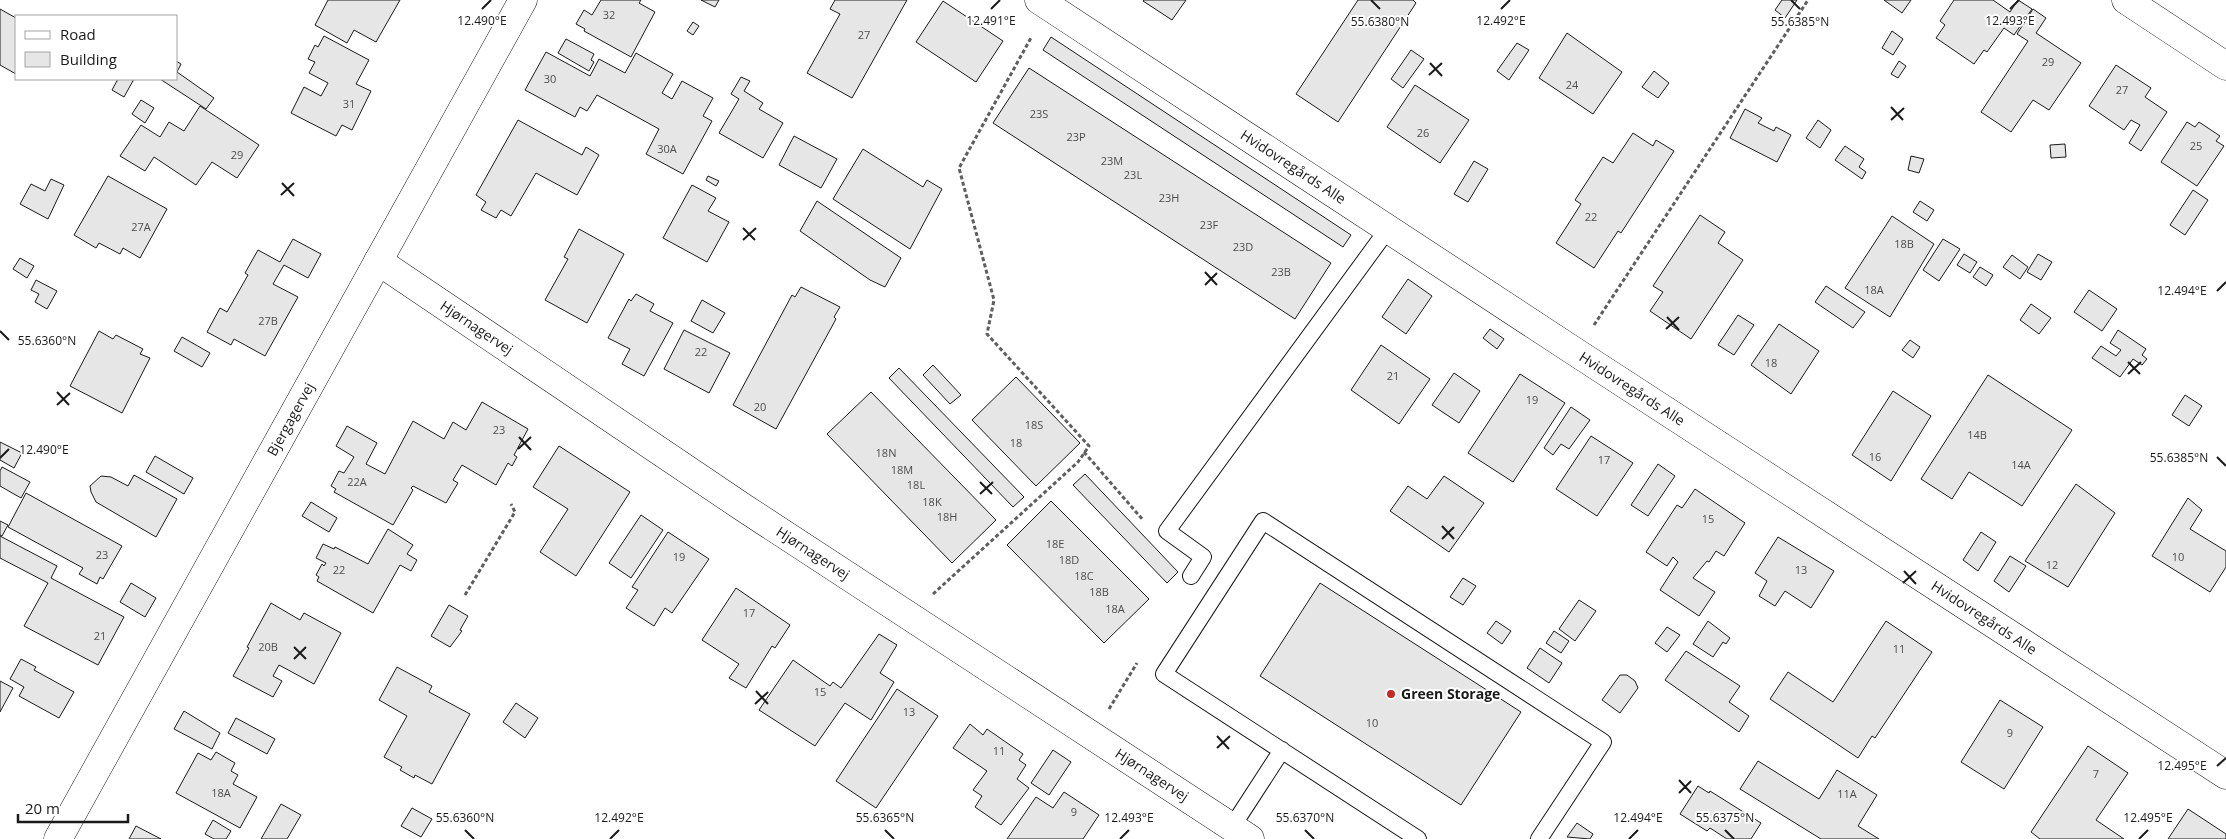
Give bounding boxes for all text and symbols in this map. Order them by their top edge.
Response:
house number: 32 [603,7,615,22]
text: 12.490°E [457,12,507,29]
text: 12.491°E [966,12,1016,29]
text: 12.492°E [1476,12,1526,29]
text: 12.493°E [1985,12,2035,29]
text: 55.6380°N [1351,13,1409,30]
text: 55.6385°N [1771,13,1829,30]
legend [15,15,178,80]
text: Road [60,24,96,44]
house number: 27 [858,27,870,42]
text: Building [60,49,117,69]
house number: 29 [2042,54,2054,69]
house number: 30 [544,71,556,86]
house number: 24 [1566,77,1579,92]
house number: 27 [2116,82,2128,97]
house number: 31 [343,96,355,111]
house number: 23S [1030,106,1048,121]
street label: Hvidovregårds Alle [1237,125,1350,208]
house number: 26 [1417,125,1429,140]
house number: 23P [1066,129,1086,144]
house number: 25 [2190,138,2202,153]
house number: 30A [657,141,677,156]
house number: 29 [231,147,243,162]
house number: 23M [1101,153,1123,168]
house number: 23L [1124,167,1142,182]
house number: 23H [1159,190,1179,205]
house number: 22 [1585,209,1597,224]
house number: 23F [1200,217,1218,232]
house number: 27A [131,219,151,234]
house number: 18B [1894,236,1914,251]
house number: 23D [1233,239,1253,254]
house number: 23B [1271,264,1291,279]
house number: 18A [1864,282,1884,297]
text: 12.494°E [2157,282,2207,299]
street label: Hjørnagervej [437,296,517,359]
house number: 27B [258,313,278,328]
text: 55.6360°N [18,332,76,349]
house number: 22 [695,344,707,359]
street label: Hvidovregårds Alle [1576,347,1689,430]
house number: 18 [1765,355,1777,370]
house number: 21 [1387,368,1399,383]
street label: Bjergagervej [262,379,318,459]
house number: 19 [1526,392,1538,407]
house number: 20 [754,399,766,414]
house number: 18S [1025,417,1043,432]
house number: 23 [493,422,505,437]
house number: 14B [1967,427,1987,442]
house number: 18 [1010,435,1022,450]
text: 12.490°E [19,441,69,458]
house number: 18N [876,445,896,460]
house number: 16 [1869,449,1881,464]
text: 55.6385°N [2150,449,2208,466]
house number: 17 [1598,452,1610,467]
house number: 14A [2011,457,2031,472]
house number: 18M [891,462,913,477]
house number: 22A [347,474,367,489]
house number: 18L [907,477,925,492]
house number: 18K [922,494,942,509]
house number: 18H [937,509,957,524]
house number: 15 [1702,511,1714,526]
street label: Hjørnagervej [773,522,854,584]
house number: 18E [1046,536,1064,551]
house number: 23 [96,547,108,562]
house number: 19 [673,549,685,564]
house number: 10 [2172,549,2184,564]
house number: 18D [1059,552,1079,567]
house number: 12 [2046,557,2058,572]
house number: 22 [333,562,345,577]
house number: 13 [1795,562,1807,577]
house number: 18C [1074,568,1094,583]
street label: Hvidovregårds Alle [1928,576,2041,659]
house number: 18B [1089,584,1109,599]
house number: 18A [1105,601,1125,616]
house number: 17 [743,605,755,620]
house number: 21 [94,628,106,643]
house number: 20B [258,639,278,654]
house number: 11 [1893,641,1905,656]
house number: 15 [814,684,826,699]
place label: Green Storage [1401,684,1500,703]
marker: Green Storage [1385,688,1397,700]
house number: 13 [903,704,915,719]
house number: 10 [1366,715,1378,730]
house number: 9 [2007,725,2013,740]
house number: 11 [993,743,1005,758]
street label: Hjørnagervej [1112,743,1193,805]
text: 12.495°E [2157,757,2207,774]
house number: 7 [2093,766,2099,781]
house number: 18A [211,785,231,800]
house number: 11A [1837,786,1857,801]
scale bar [18,792,128,824]
text: 20 m [25,798,60,818]
house number: 9 [1071,804,1077,819]
text: 55.6360°N [436,809,494,826]
text: 12.492°E [594,809,644,826]
text: 55.6365°N [856,809,914,826]
text: 12.493°E [1104,809,1154,826]
text: 55.6370°N [1276,809,1334,826]
text: 12.494°E [1613,809,1663,826]
text: 55.6375°N [1696,809,1754,826]
text: 12.495°E [2123,809,2173,826]

